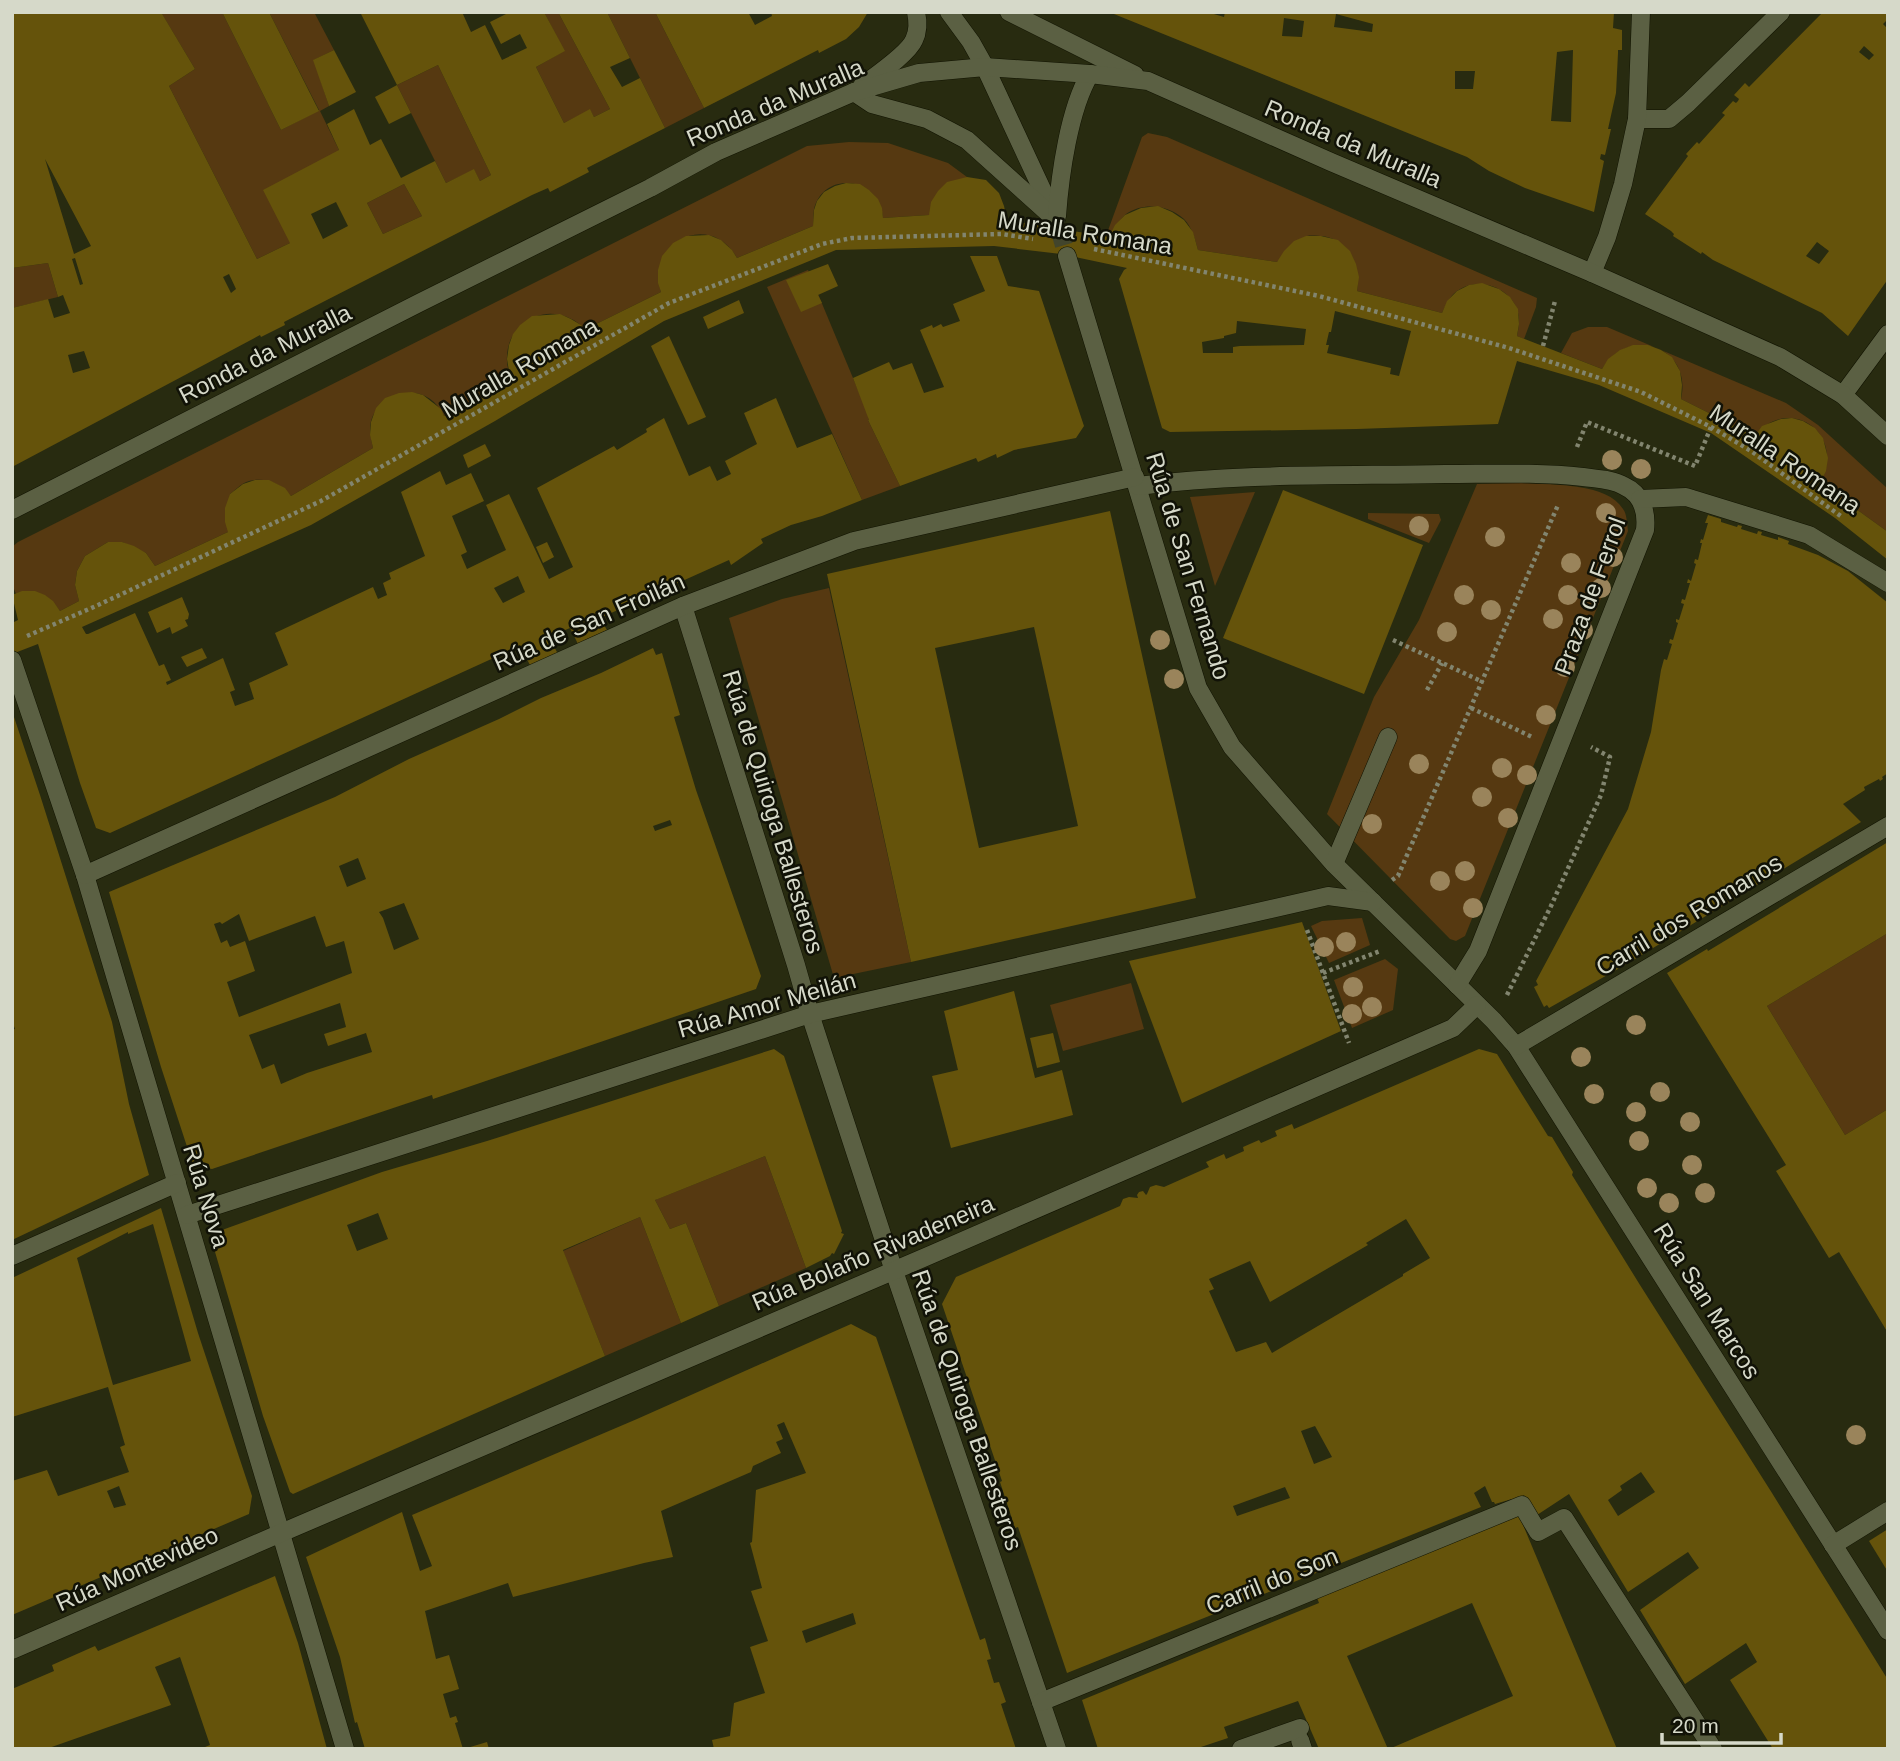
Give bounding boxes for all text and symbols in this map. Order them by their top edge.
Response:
street label: Ronda da Muralla [682,53,868,152]
street label: Ronda da Muralla [1261,94,1446,193]
street label: Muralla Romana [996,205,1175,260]
street label: Ronda da Muralla [174,298,356,409]
street label: Muralla Romana [437,312,603,423]
street label: Muralla Romana [1705,398,1866,519]
street label: Rúa de San Fernando [1141,449,1236,683]
street label: Praza de Ferrol [1549,513,1631,678]
street label: Rúa de San Froilán [489,567,689,676]
street label: Rúa de Quiroga Ballesteros [717,667,829,957]
street label: Carril dos Romanos [1591,848,1787,981]
street label: Rúa Amor Meilán [675,966,859,1043]
street label: Rúa Nova [178,1141,235,1251]
street label: Rúa Bolaño Rivadeneira [748,1189,998,1316]
street label: Rúa San Marcos [1649,1218,1766,1384]
street label: Rúa de Quiroga Ballesteros [907,1266,1028,1554]
street label: Rúa Montevideo [51,1521,222,1616]
street label: Carril do Son [1202,1542,1342,1619]
scale bar [1662,1702,1781,1746]
text: 20 m [1672,1714,1719,1737]

